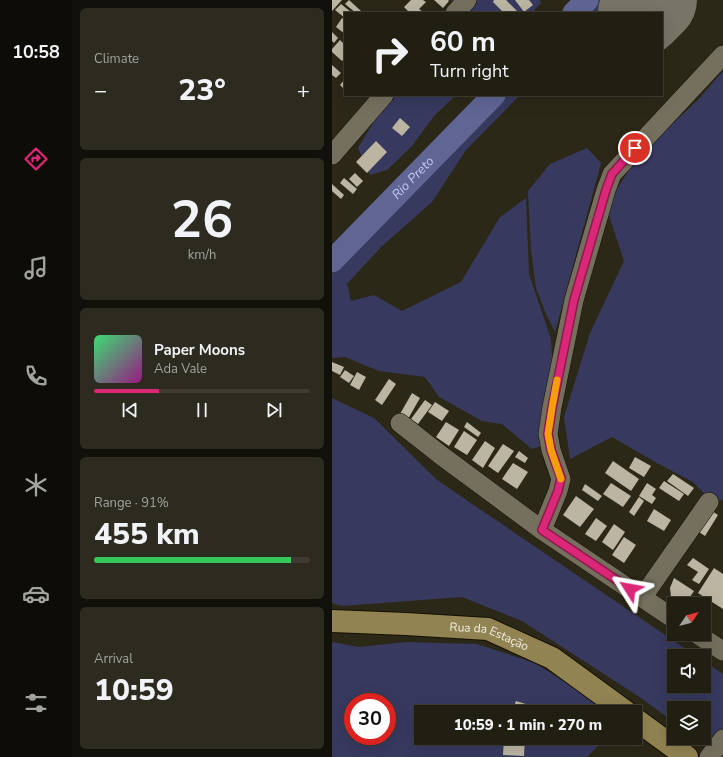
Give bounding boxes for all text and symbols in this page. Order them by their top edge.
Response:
text: 60 m [430,23,496,61]
icon: right [364,28,416,80]
text: 10:58 [12,40,60,64]
text: Climate [94,50,139,68]
text: Turn right [430,59,509,83]
text: 23° [178,70,226,111]
text: − [94,76,107,106]
text: + [297,76,310,106]
pin [618,131,652,165]
icon: arrive [624,137,646,159]
icon: directions [22,145,50,173]
water label: Rio Preto [388,152,438,203]
text: 26 [171,184,233,255]
text: km/h [188,246,216,264]
icon: music [22,254,50,282]
text: Paper Moons [154,340,245,360]
text: Ada Vale [154,360,207,378]
icon: phone [22,362,50,390]
icon: previous [119,399,141,421]
icon: pause [191,399,213,421]
icon: next [263,399,285,421]
icon: climate [22,471,50,499]
text: Range · 91% [94,494,169,512]
text: 455 km [94,514,200,555]
position arrow [609,568,651,610]
icon: car [22,580,50,608]
north arrow [667,597,711,641]
map controls [667,597,711,745]
street label: Rua da Estação [449,619,532,655]
button: sound [667,649,711,693]
text: Arrival [94,650,133,668]
text: 10:59 [94,670,174,711]
icon: filters [22,689,50,717]
speed limit sign: 30 [344,693,396,745]
button: layers [667,701,711,745]
text: 10:59 · 1 min · 270 m [454,715,602,735]

